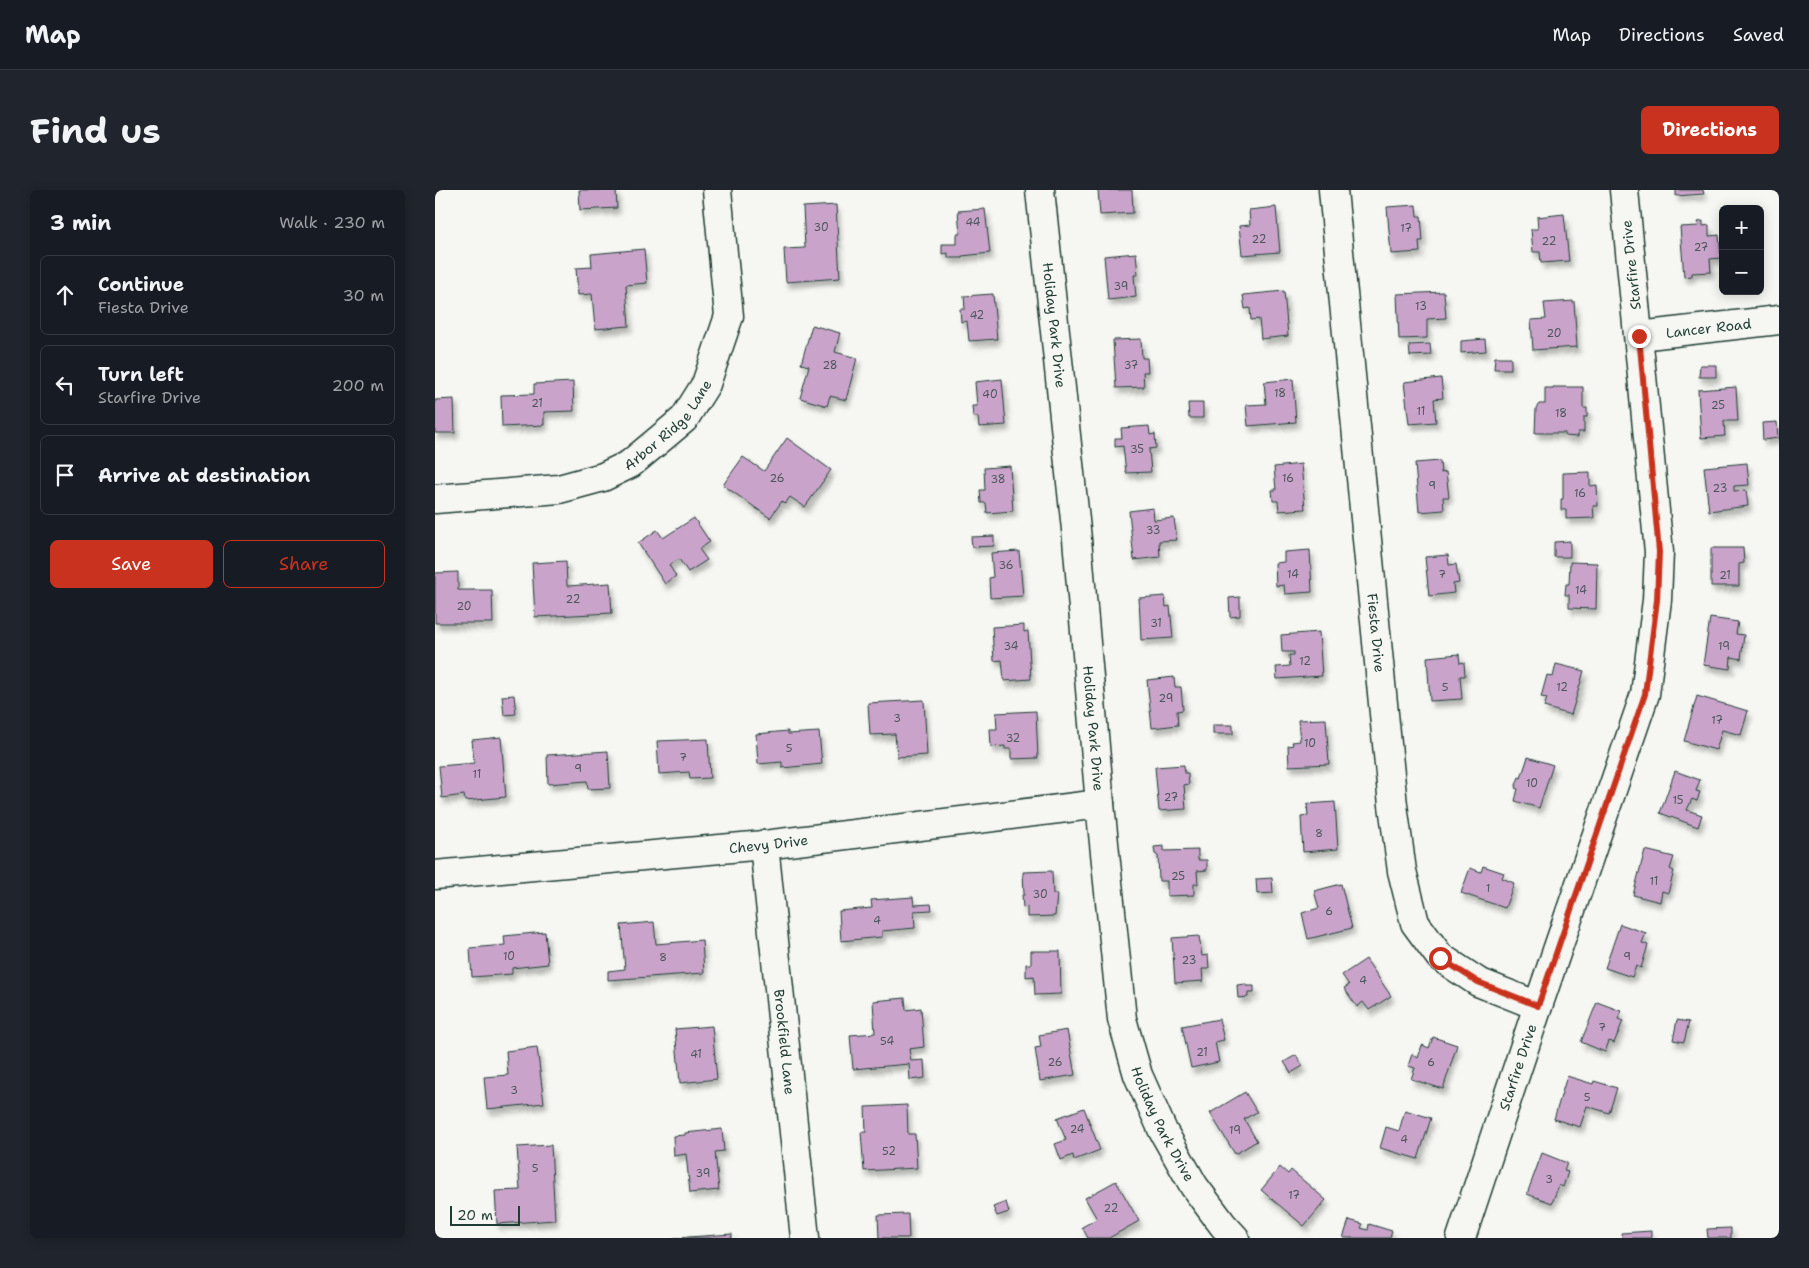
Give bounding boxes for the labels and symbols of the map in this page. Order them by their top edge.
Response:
house number: 44 [965,215,981,230]
street label: Starfire Drive [1617,219,1645,311]
house number: 30 [813,220,829,235]
house number: 17 [1400,221,1412,236]
house number: 22 [1252,232,1266,247]
house number: 22 [1542,234,1556,249]
house number: 27 [1694,240,1709,255]
street label: Holiday Park Drive [1039,262,1070,389]
house number: 39 [1114,279,1128,294]
house number: 13 [1415,299,1427,314]
house number: 42 [970,308,984,323]
street label: Lancer Road [1665,314,1752,342]
route end [1628,325,1651,348]
house number: 20 [1546,326,1562,341]
house number: 28 [822,358,838,373]
house number: 37 [1124,358,1139,373]
street label: Arbor Ridge Lane [621,376,716,474]
house number: 18 [1274,386,1286,401]
house number: 40 [982,387,998,402]
house number: 21 [531,396,543,411]
house number: 25 [1711,398,1725,413]
house number: 11 [1417,404,1425,419]
house number: 18 [1555,406,1567,421]
house number: 35 [1130,442,1144,457]
house number: 26 [770,471,784,486]
house number: 16 [1282,471,1294,486]
house number: 38 [990,472,1006,487]
house number: 9 [1428,478,1436,493]
house number: 23 [1713,481,1727,496]
house number: 16 [1574,486,1586,501]
house number: 33 [1146,523,1160,538]
house number: 36 [998,558,1014,573]
house number: 14 [1287,567,1299,582]
house number: 7 [1438,567,1446,582]
house number: 21 [1719,568,1731,583]
house number: 14 [1575,583,1587,598]
house number: 22 [566,592,580,607]
street label: Fiesta Drive [1363,592,1389,673]
house number: 20 [456,599,472,614]
house number: 31 [1150,616,1162,631]
house number: 34 [1004,639,1019,654]
house number: 19 [1718,639,1730,654]
house number: 12 [1299,654,1311,669]
street label: Holiday Park Drive [1079,665,1108,792]
house number: 5 [1442,680,1449,695]
house number: 12 [1556,680,1568,695]
house number: 29 [1159,691,1173,706]
house number: 3 [893,711,901,726]
house number: 17 [1711,713,1723,728]
house number: 32 [1006,731,1020,746]
house number: 10 [1304,736,1316,751]
house number: 5 [786,741,793,756]
house number: 7 [679,750,687,765]
house number: 9 [574,761,582,776]
house number: 11 [473,767,481,782]
house number: 10 [1526,776,1538,791]
house number: 27 [1164,790,1179,805]
house number: 15 [1672,793,1684,808]
house number: 8 [1315,826,1323,841]
street label: Chevy Drive [728,831,809,857]
house number: 25 [1171,869,1185,884]
house number: 11 [1650,874,1658,889]
house number: 1 [1486,881,1490,896]
house number: 30 [1032,887,1048,902]
house number: 6 [1325,904,1333,919]
house number: 4 [873,913,881,928]
route start [1429,947,1452,970]
house number: 10 [503,949,515,964]
house number: 9 [1623,949,1631,964]
house number: 8 [659,950,667,965]
house number: 23 [1182,953,1196,968]
house number: 4 [1359,973,1367,988]
street label: Brookfield Lane [770,988,799,1096]
house number: 7 [1598,1020,1606,1035]
street label: Starfire Drive [1495,1021,1540,1113]
house number: 54 [880,1034,894,1049]
house number: 21 [1196,1045,1208,1060]
house number: 41 [690,1047,702,1062]
house number: 26 [1048,1055,1062,1070]
house number: 6 [1427,1055,1435,1070]
street label: Holiday Park Drive [1127,1065,1199,1185]
house number: 3 [510,1083,518,1098]
house number: 5 [1584,1090,1591,1105]
house number: 24 [1070,1122,1085,1137]
house number: 19 [1229,1123,1241,1138]
house number: 4 [1400,1132,1408,1147]
house number: 52 [882,1144,896,1159]
house number: 5 [532,1161,539,1176]
house number: 39 [696,1166,710,1181]
house number: 3 [1545,1172,1553,1187]
house number: 17 [1288,1188,1300,1203]
house number: 22 [1104,1201,1118,1216]
scale bar [450,1203,520,1226]

